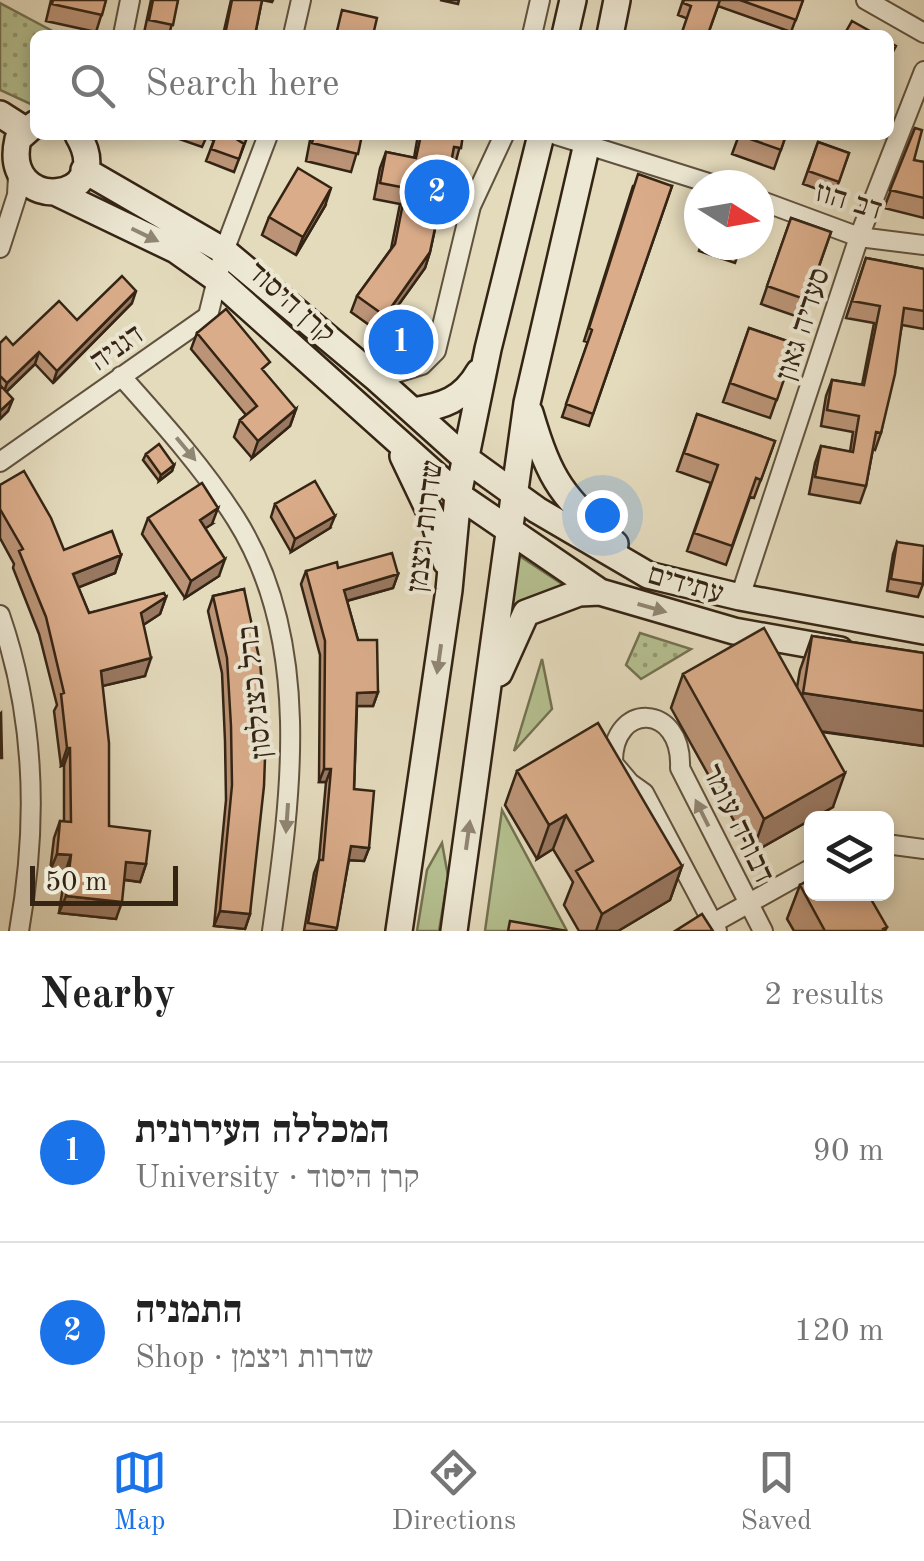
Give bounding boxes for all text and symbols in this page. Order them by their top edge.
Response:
search box [30,30,894,140]
icon: search [65,58,120,113]
text: Search here [145,66,340,104]
pin: 2 [404,154,470,230]
north arrow [684,170,774,260]
street label: דב הוז [811,178,885,226]
one-way arrow [131,226,160,243]
street label: קרן היסוד [241,257,340,350]
street label: סעדיה גאון [772,264,836,385]
pin: 1 [368,304,434,380]
street label: דגניה [85,320,149,378]
one-way arrow [174,436,196,461]
street label: שדרות ויצמן [403,458,449,594]
your location [577,490,628,541]
street label: עתידים [644,560,727,610]
one-way arrow [637,600,668,616]
street label: ברל כצנלסון [233,624,278,760]
one-way arrow [431,644,447,675]
street label: דבורה עומר [696,760,779,888]
one-way arrow [694,799,711,828]
one-way arrow [278,803,294,834]
map controls [804,811,894,901]
button: layers [804,811,894,901]
one-way arrow [461,818,477,850]
scale bar [30,861,178,906]
text: 50 m [45,869,108,897]
text: Nearby [40,975,176,1017]
text: 2 results [764,980,884,1012]
text: המכללה העירונית [135,1113,390,1151]
text: 1 [63,1136,82,1168]
text: 90 m [813,1136,884,1168]
text: University · קרן היסוד [135,1163,419,1195]
text: התמניה [135,1293,243,1331]
text: 2 [63,1316,82,1348]
text: 120 m [794,1316,884,1348]
text: Shop · שדרות ויצמן [135,1343,374,1375]
tab: Map [112,1445,167,1540]
tab: Directions [392,1445,516,1540]
tab: Saved [740,1445,812,1540]

